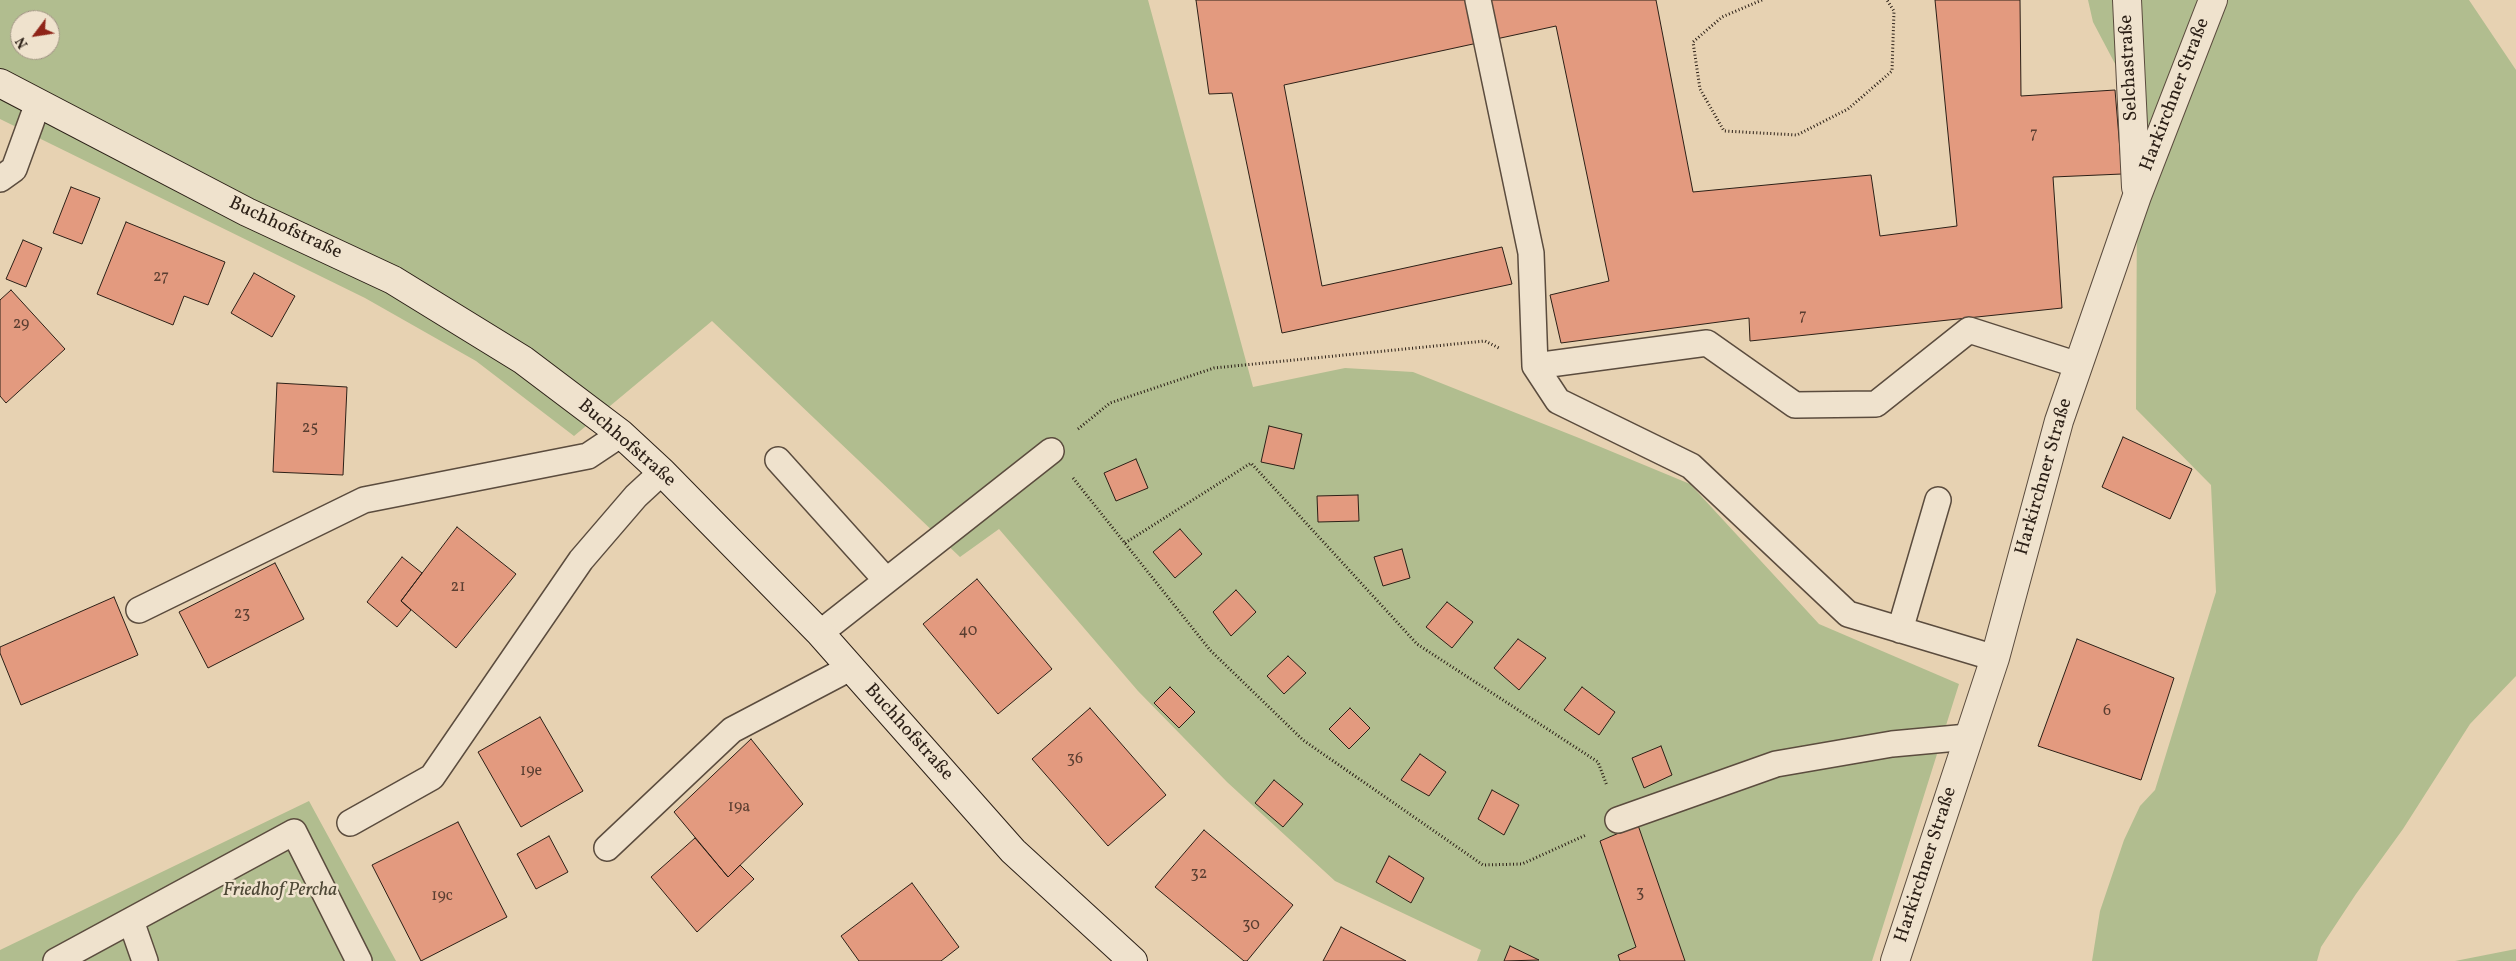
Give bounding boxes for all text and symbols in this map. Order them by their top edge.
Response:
north arrow [10,10,60,60]
street label: Selchastraße [2116,14,2144,122]
street label: Harkirchner Straße [2136,15,2216,175]
text: N [12,33,33,52]
house number: 7 [2030,125,2038,145]
street label: Buchhofstraße [225,193,345,265]
house number: 27 [153,268,169,288]
house number: 7 [1799,307,1807,327]
house number: 29 [13,315,29,335]
street label: Buchhofstraße [572,395,680,493]
street label: Harkirchner Straße [2012,396,2078,558]
house number: 25 [302,419,318,439]
house number: 21 [451,578,465,598]
house number: 23 [234,605,250,625]
house number: 40 [959,622,977,642]
street label: Buchhofstraße [859,680,957,786]
house number: 6 [2103,702,2111,722]
house number: 36 [1067,750,1083,770]
house number: 19e [520,762,542,782]
street label: Harkirchner Straße [1891,784,1963,946]
house number: 19a [728,798,750,818]
house number: 32 [1191,865,1207,885]
park label: Friedhof Percha [223,881,337,903]
house number: 3 [1636,884,1644,904]
house number: 19c [431,887,453,907]
house number: 30 [1242,916,1260,936]

